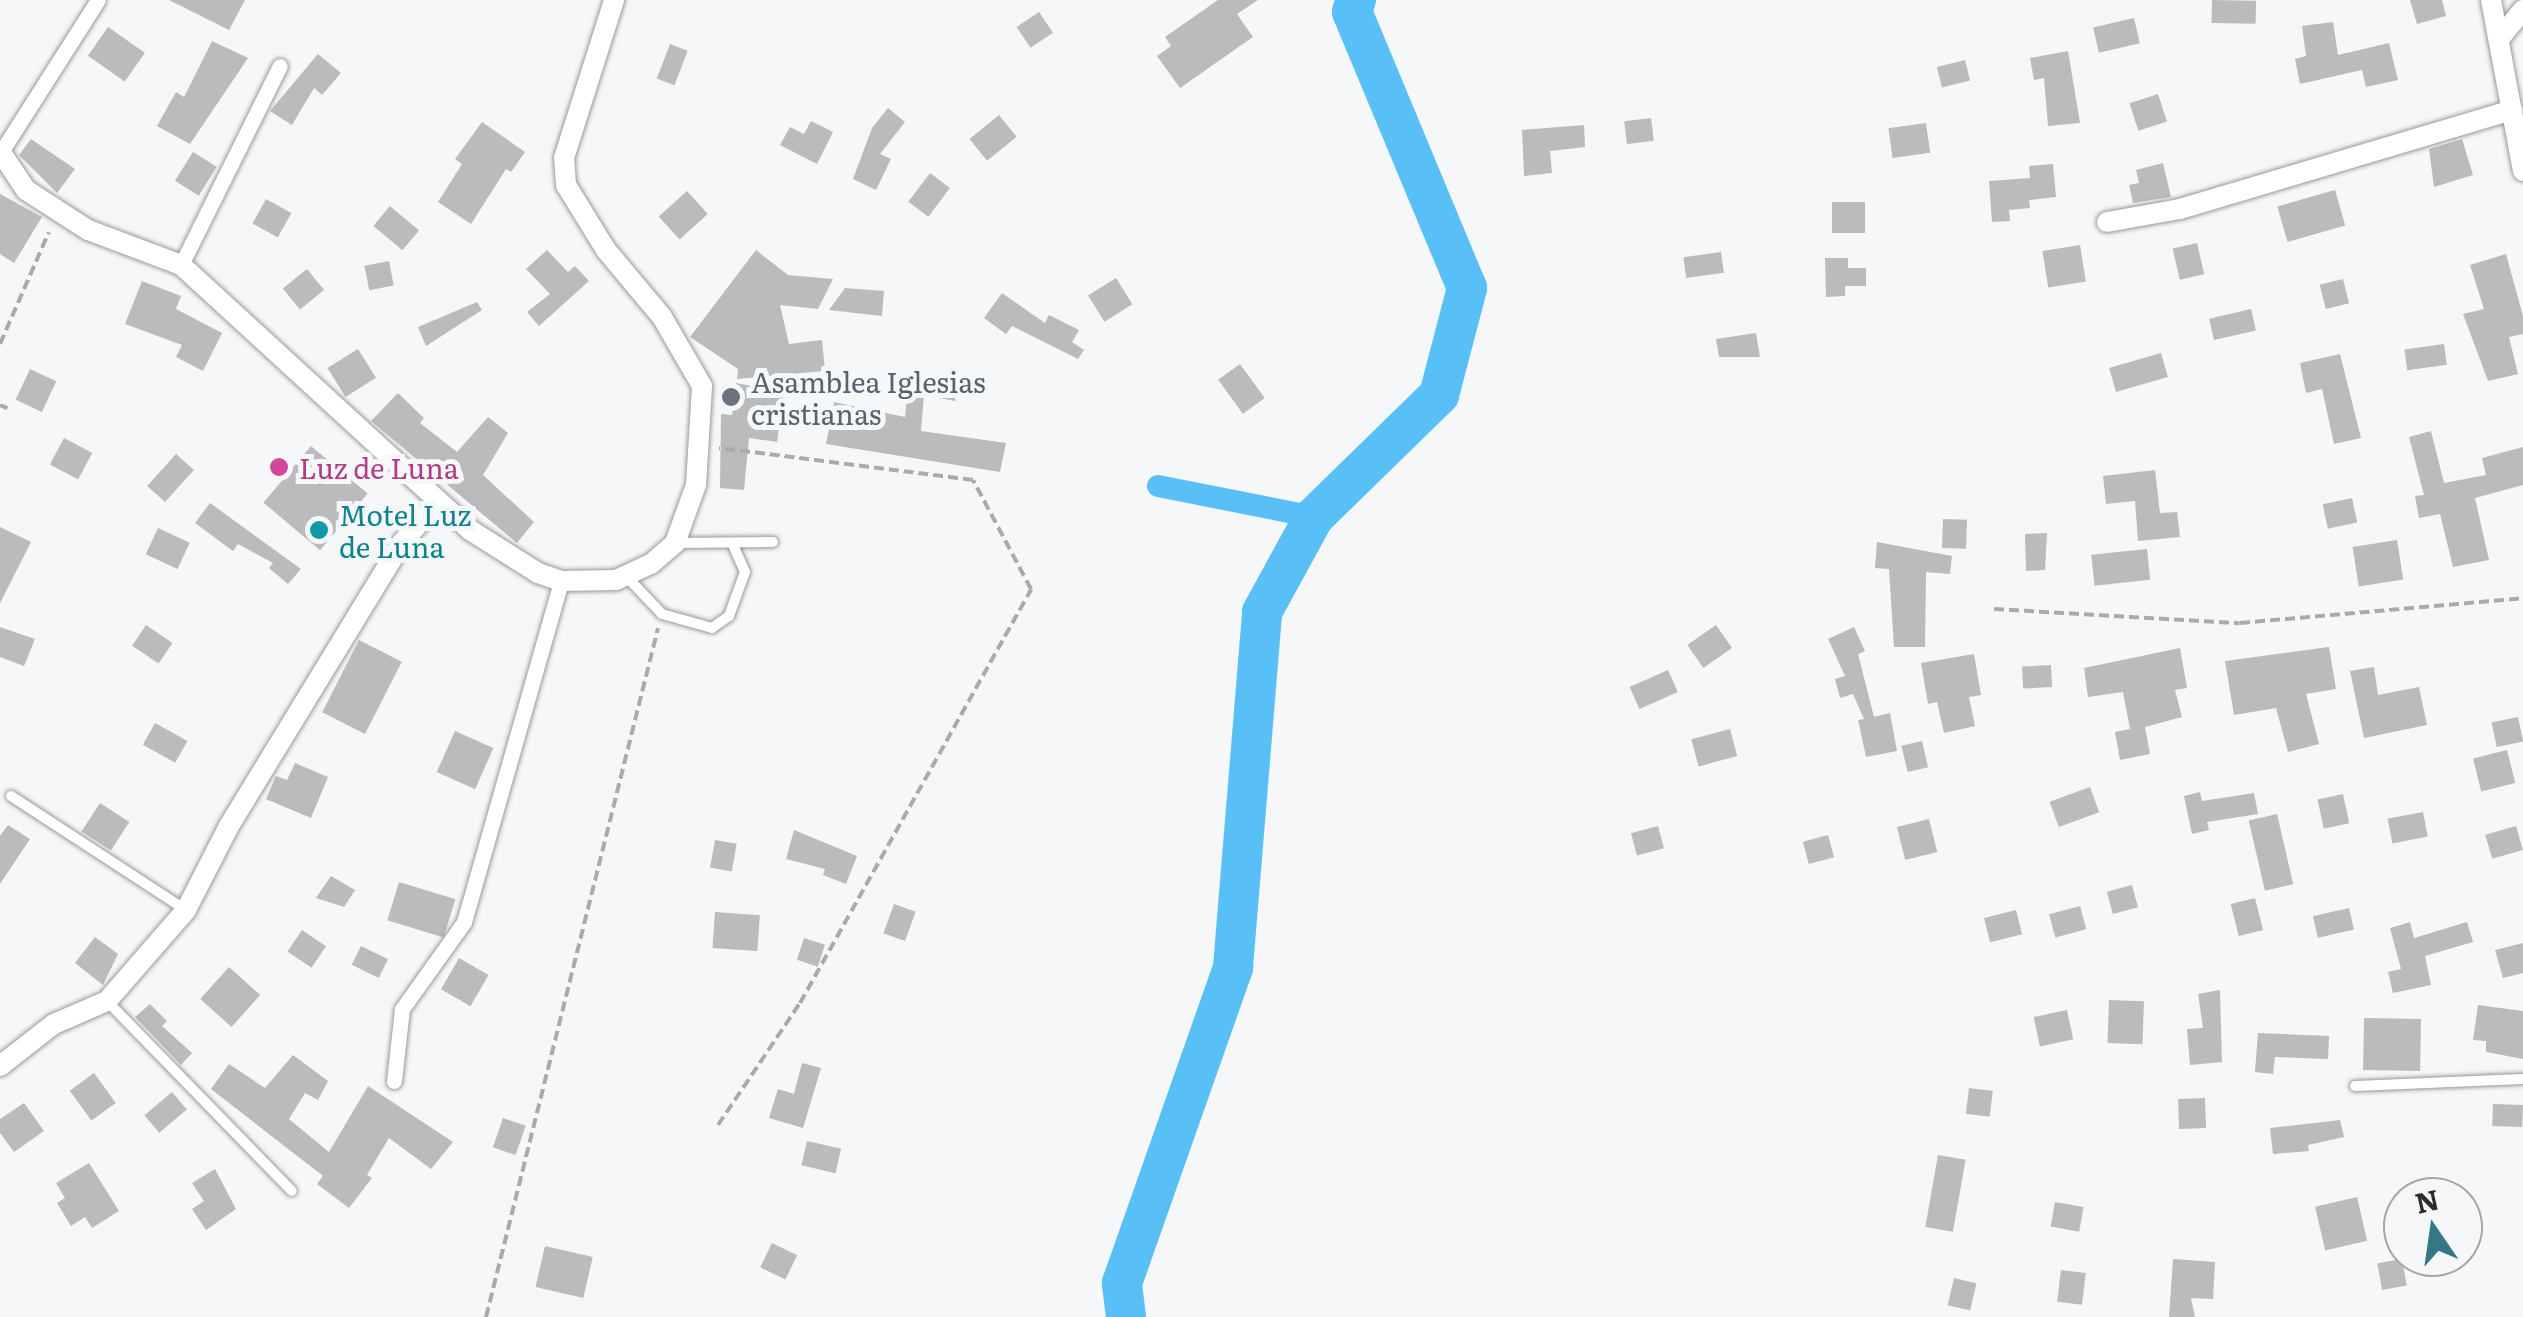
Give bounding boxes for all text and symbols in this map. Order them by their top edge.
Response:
place label: Asamblea Iglesias cristianas [751,364,986,430]
marker: Asamblea Iglesias cristianas [720,386,742,408]
place label: Luz de Luna [299,450,459,484]
marker: Luz de Luna [268,456,290,478]
place label: Motel Luz de Luna [339,497,471,563]
marker: Motel Luz de Luna [308,519,330,541]
north arrow [2383,1177,2483,1277]
text: N [2411,1177,2443,1223]

